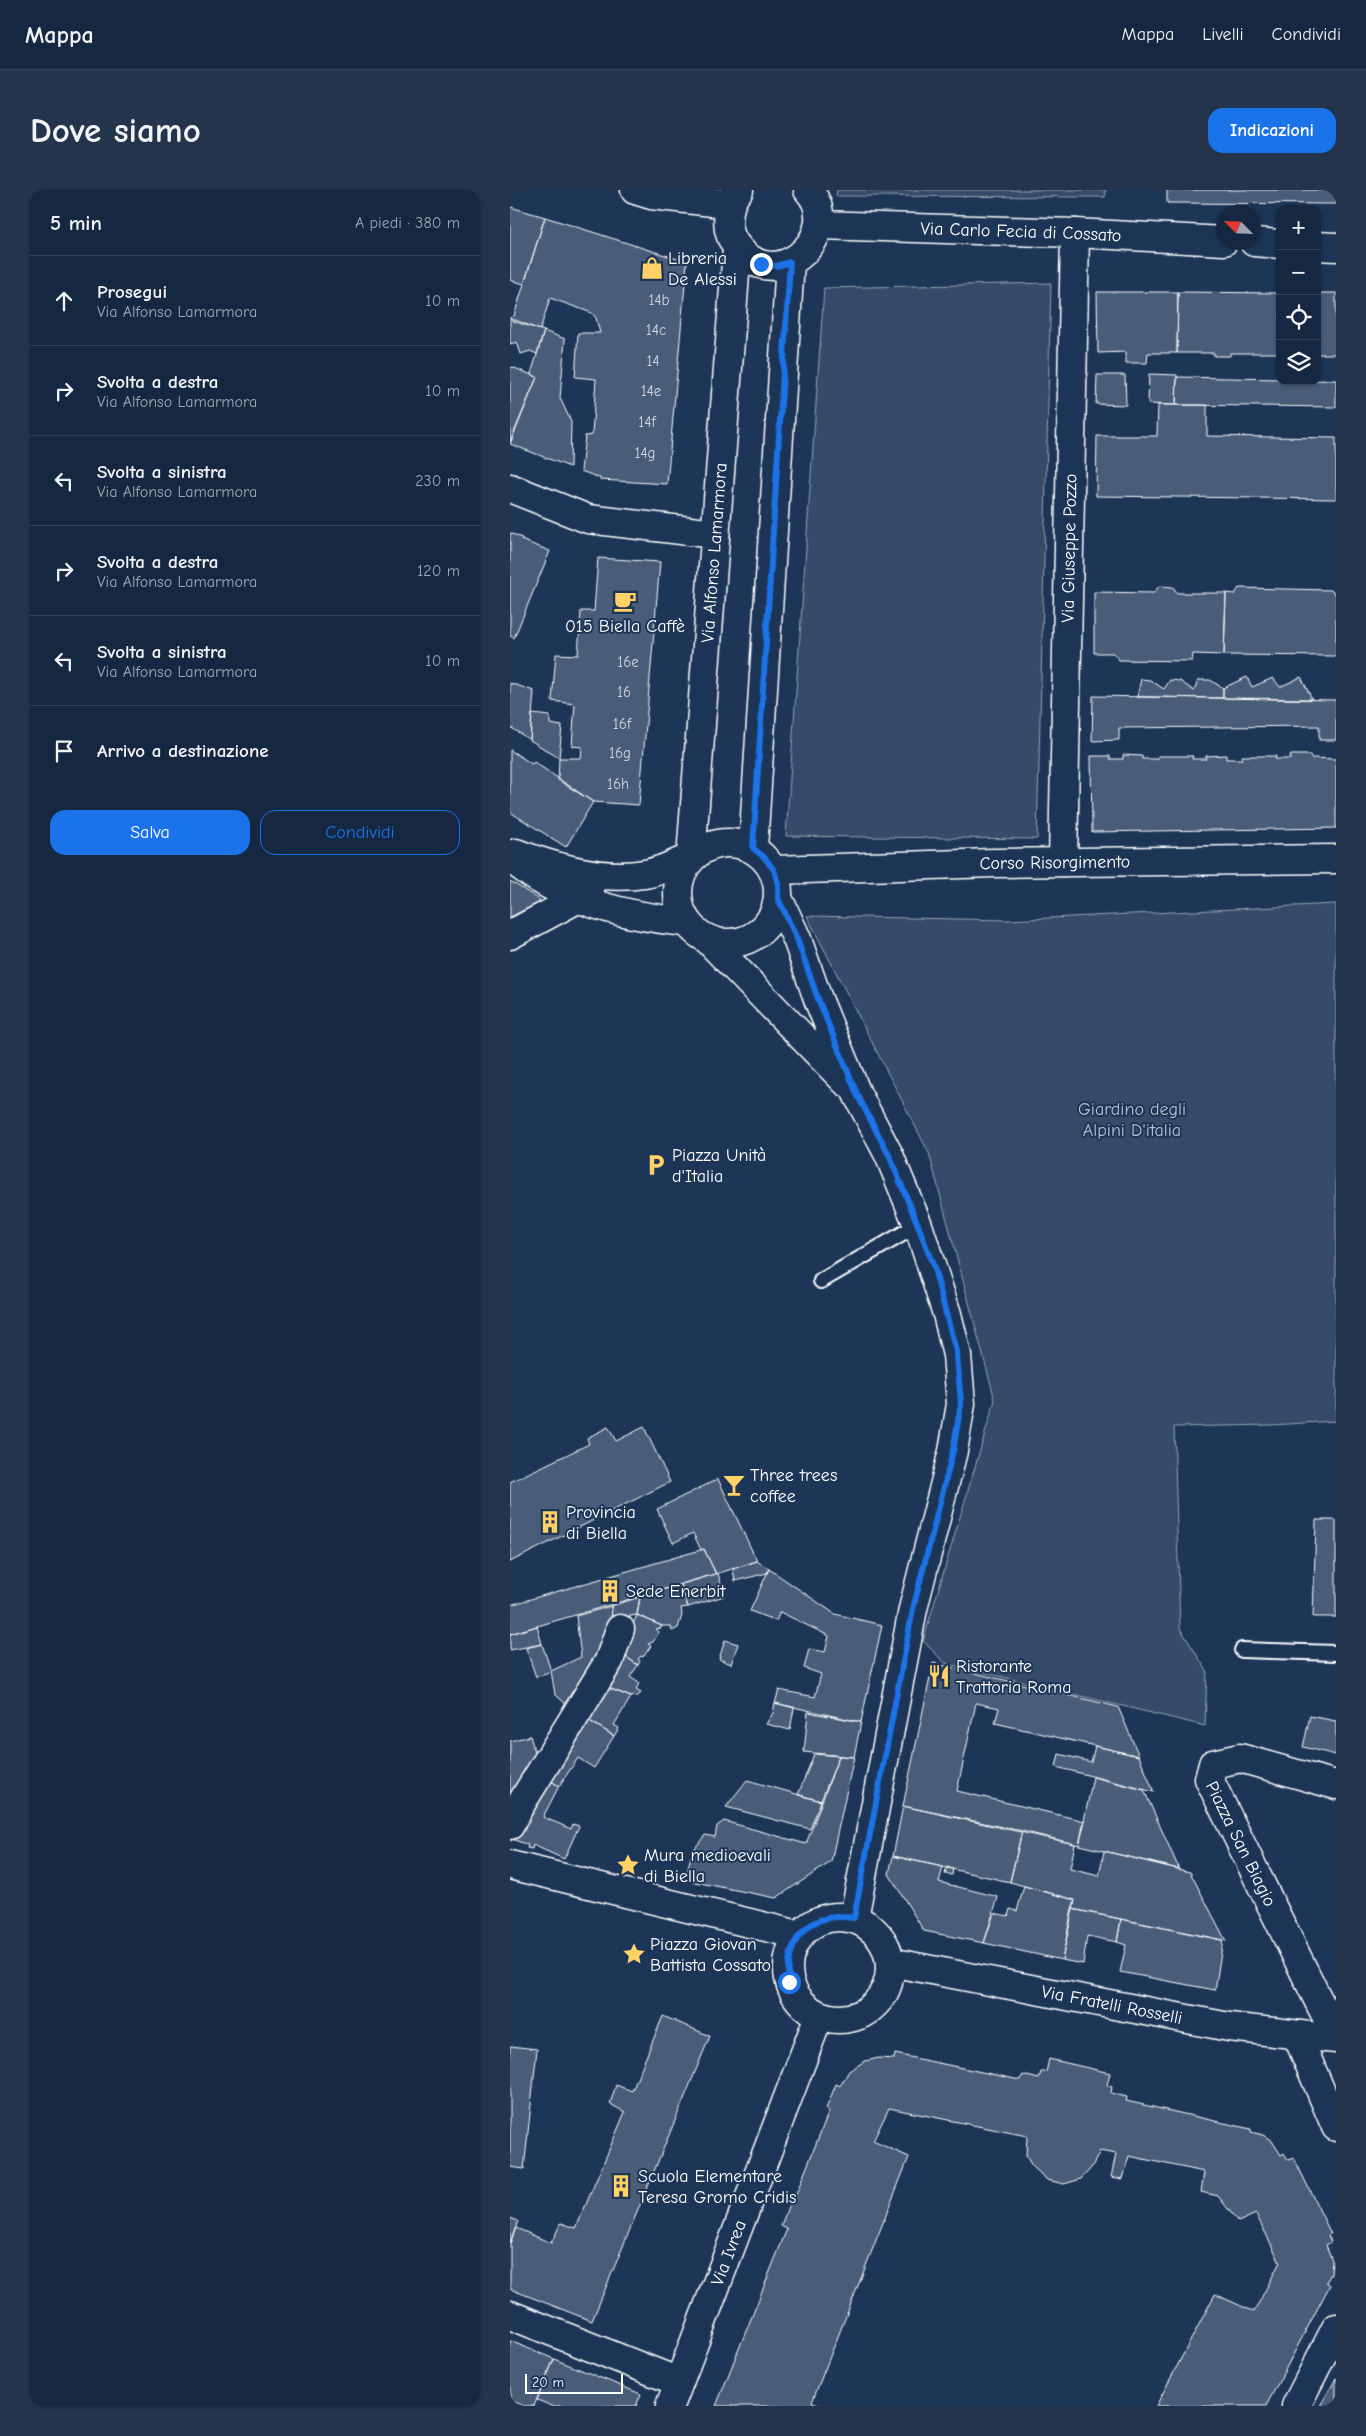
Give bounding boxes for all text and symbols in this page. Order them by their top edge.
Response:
text: Mappa [25,21,94,49]
text: Mappa [1122,24,1174,45]
text: Livelli [1202,24,1244,45]
text: Condividi [1272,24,1341,45]
button: Indicazioni [1208,108,1336,153]
text: Dove siamo [30,110,201,151]
north arrow [1216,205,1261,250]
map controls [1276,205,1321,385]
button: + [1276,205,1321,250]
text: 5 min [50,211,102,235]
text: A piedi · 380 m [355,214,460,232]
street label: Via Carlo Fecia di Cossato [920,218,1122,246]
place label: Libreria De Alessi [668,248,737,290]
button: − [1276,250,1321,295]
route end [750,253,773,276]
shop icon: Libreria De Alessi [639,255,665,281]
text: Prosegui [97,281,167,303]
icon: ahead [50,287,78,315]
house number: 14b [648,291,670,309]
text: 10 m [425,292,460,310]
button: locate [1276,295,1321,340]
text: Via Alfonso Lamarmora [97,303,257,321]
house number: 14c [646,321,666,339]
button: layers [1276,340,1321,385]
house number: 14 [646,352,660,370]
text: Svolta a destra [97,371,218,393]
icon: right [50,377,78,405]
text: 10 m [425,382,460,400]
house number: 14e [641,382,662,400]
text: Via Alfonso Lamarmora [97,393,257,411]
house number: 14f [638,413,656,431]
house number: 14g [634,444,656,462]
text: Svolta a sinistra [97,461,227,483]
street label: Via Alfonso Lamarmora [697,462,732,644]
icon: left [50,467,78,495]
text: 230 m [415,472,460,490]
street label: Via Giuseppe Pozzo [1058,473,1081,623]
text: Via Alfonso Lamarmora [97,483,257,501]
text: Svolta a destra [97,551,218,573]
icon: right [50,557,78,585]
text: 120 m [417,562,460,580]
text: Via Alfonso Lamarmora [97,573,257,591]
cafe icon: 015 Biella Caffè [612,588,638,614]
place label: 015 Biella Caffè [565,616,685,637]
text: Svolta a sinistra [97,641,227,663]
icon: left [50,647,78,675]
text: 10 m [425,652,460,670]
house number: 16e [617,653,639,671]
text: Via Alfonso Lamarmora [97,663,257,681]
house number: 16 [617,683,631,701]
house number: 16f [613,715,632,733]
icon: arrive [50,737,78,765]
text: Arrivo a destinazione [97,740,269,762]
house number: 16g [609,744,631,762]
house number: 16h [607,775,629,793]
button: Salva [50,810,250,855]
button: Condividi [260,810,460,855]
street label: Corso Risorgimento [979,851,1130,874]
park label: Giardino degli Alpini D'italia [1078,1099,1186,1141]
place label: Piazza Unità d'Italia [672,1145,766,1187]
parking icon: Piazza Unità d'Italia [643,1152,669,1178]
place label: Three trees coffee [750,1465,837,1507]
bar icon: Three trees coffee [721,1472,747,1498]
place label: Provincia di Biella [566,1502,636,1544]
building icon: Provincia di Biella [537,1509,563,1535]
building icon: Sede Enerbit [597,1578,623,1604]
place label: Sede Enerbit [626,1581,726,1602]
place label: Ristorante Trattoria Roma [956,1656,1072,1698]
restaurant icon: Ristorante Trattoria Roma [926,1663,952,1689]
street label: Piazza San Biagio [1201,1778,1280,1910]
place label: Mura medioevali di Biella [644,1845,771,1887]
place icon: Mura medioevali di Biella [615,1852,641,1878]
place label: Piazza Giovan Battista Cossato [650,1934,771,1976]
place icon: Piazza Giovan Battista Cossato [621,1941,647,1967]
route start [778,1971,801,1994]
street label: Via Fratelli Rosselli [1040,1981,1184,2029]
place label: Scuola Elementare Teresa Gromo Cridis [638,2166,797,2208]
building icon: Scuola Elementare Teresa Gromo Cridis [608,2173,634,2199]
street label: Via Ivrea [707,2217,751,2289]
scale bar [525,2371,622,2394]
text: 20 m [532,2374,564,2391]

